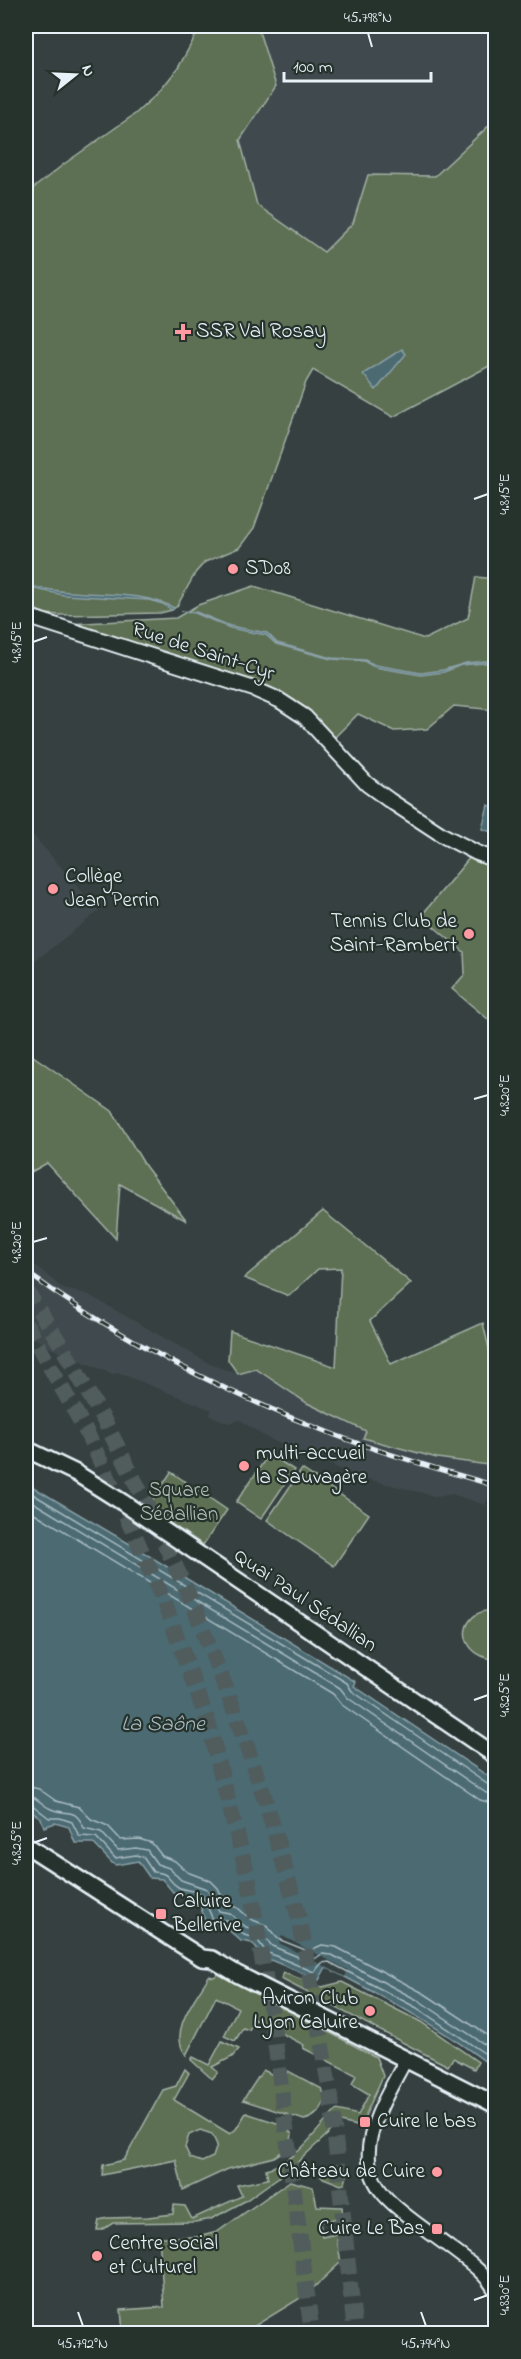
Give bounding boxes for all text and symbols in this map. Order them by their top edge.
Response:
text: 45.798°N [344,7,392,29]
north arrow [45,45,105,105]
scale bar [284,45,431,83]
text: 100 m [293,55,333,81]
text: N [74,62,101,80]
place label: SSR Val Rosay [196,317,326,349]
marker: SSR Val Rosay [174,323,192,341]
text: 4.815°E [494,473,516,515]
place label: SD08 [245,554,291,584]
marker: SD08 [226,562,240,576]
street label: Rue de Saint-Cyr [127,615,279,691]
text: 4.815°E [6,621,28,663]
place label: Collège Jean Perrin [65,862,159,916]
marker: Collège Jean Perrin [46,882,60,896]
place label: Tennis Club de Saint-Rambert [330,907,458,961]
marker: Tennis Club de Saint-Rambert [462,927,476,941]
text: 4.820°E [494,1074,516,1116]
text: 4.820°E [6,1221,28,1263]
place label: multi-accueil la Sauvagère [256,1439,368,1495]
marker: multi-accueil la Sauvagère [237,1459,251,1473]
park label: Square Sédallian [140,1476,218,1530]
street label: Quai Paul Sédallian [227,1542,383,1660]
text: 4.825°E [494,1673,516,1717]
water label: La Saône [121,1709,206,1741]
text: 4.825°E [6,1821,28,1865]
place label: Caluire Bellerive [172,1887,242,1941]
marker: Caluire Bellerive [154,1907,168,1921]
place label: Aviron Club Lyon Caluire [253,1984,359,2040]
marker: Aviron Club Lyon Caluire [363,2004,377,2018]
place label: Cuire le bas [377,2107,477,2137]
marker: Cuire le bas [358,2115,372,2129]
place label: Château de Cuire [278,2157,426,2187]
marker: Château de Cuire [430,2165,444,2179]
place label: Cuire Le Bas [318,2214,425,2244]
marker: Cuire Le Bas [430,2222,444,2236]
place label: Centre social et Culturel [109,2229,218,2283]
marker: Centre social et Culturel [90,2249,104,2263]
text: 4.830°E [494,2275,516,2315]
text: 45.792°N [58,2333,108,2355]
text: 45.794°N [402,2333,450,2355]

